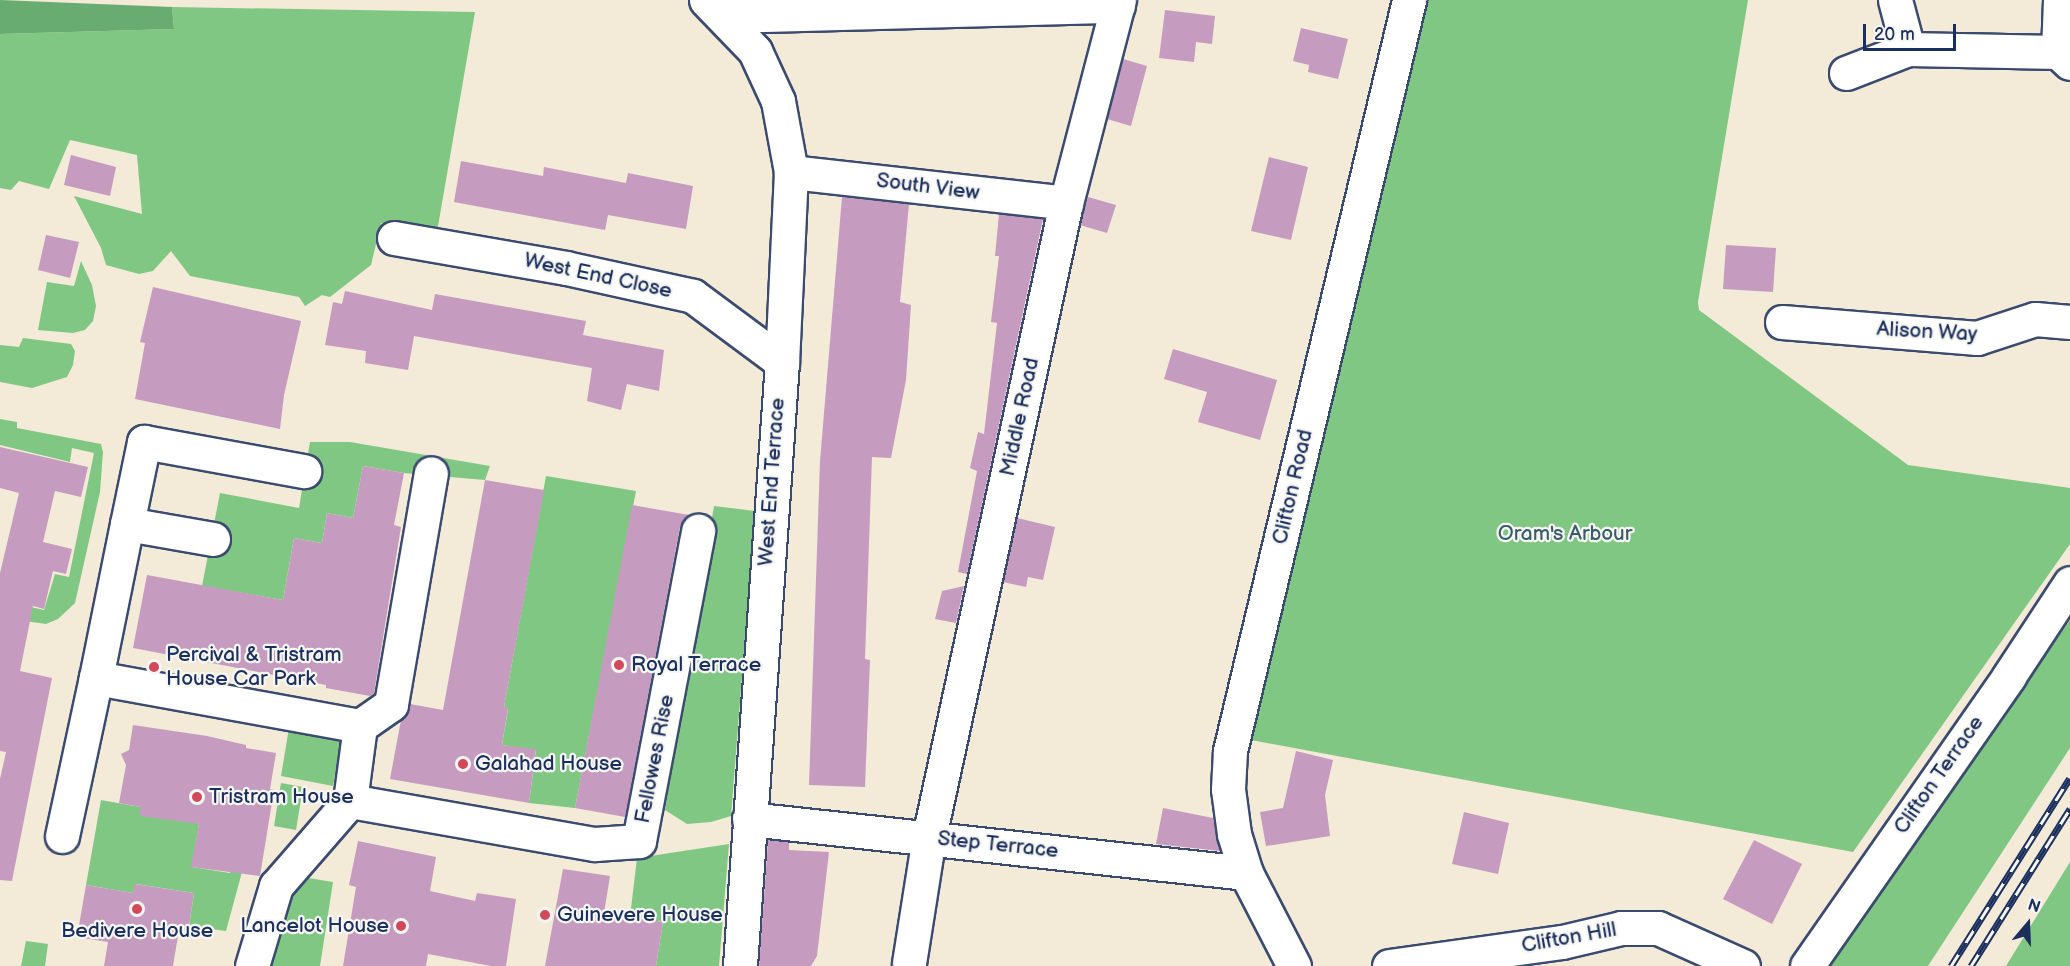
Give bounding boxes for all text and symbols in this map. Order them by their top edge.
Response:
scale bar [1866,12,1959,50]
text: 20 m [1874,24,1915,45]
street label: South View [875,168,981,206]
street label: West End Close [522,248,674,304]
street label: Alison Way [1876,317,1978,347]
street label: Middle Road [995,355,1045,479]
street label: West End Terrace [754,397,790,567]
street label: Clifton Road [1268,427,1318,547]
park label: Oram's Arbour [1498,521,1632,547]
place label: Percival & Tristram House Car Park [166,642,342,692]
place label: Royal Terrace [631,652,762,678]
marker: Royal Terrace [612,658,626,672]
marker: Percival & Tristram House Car Park [147,660,161,674]
street label: Fellowes Rise [630,693,680,825]
street label: Clifton Terrace [1889,711,1989,839]
place label: Galahad House [475,751,622,777]
marker: Galahad House [456,757,470,771]
place label: Tristram House [209,784,354,810]
marker: Tristram House [190,790,204,804]
street label: Step Terrace [936,826,1060,864]
north arrow [1998,894,2058,954]
text: N [2025,896,2043,917]
marker: Bedivere House [130,902,144,916]
place label: Guinevere House [557,902,723,928]
marker: Guinevere House [538,908,552,922]
place label: Lancelot House [240,913,389,939]
street label: Clifton Hill [1520,917,1618,959]
place label: Bedivere House [61,918,213,944]
marker: Lancelot House [394,919,408,933]

